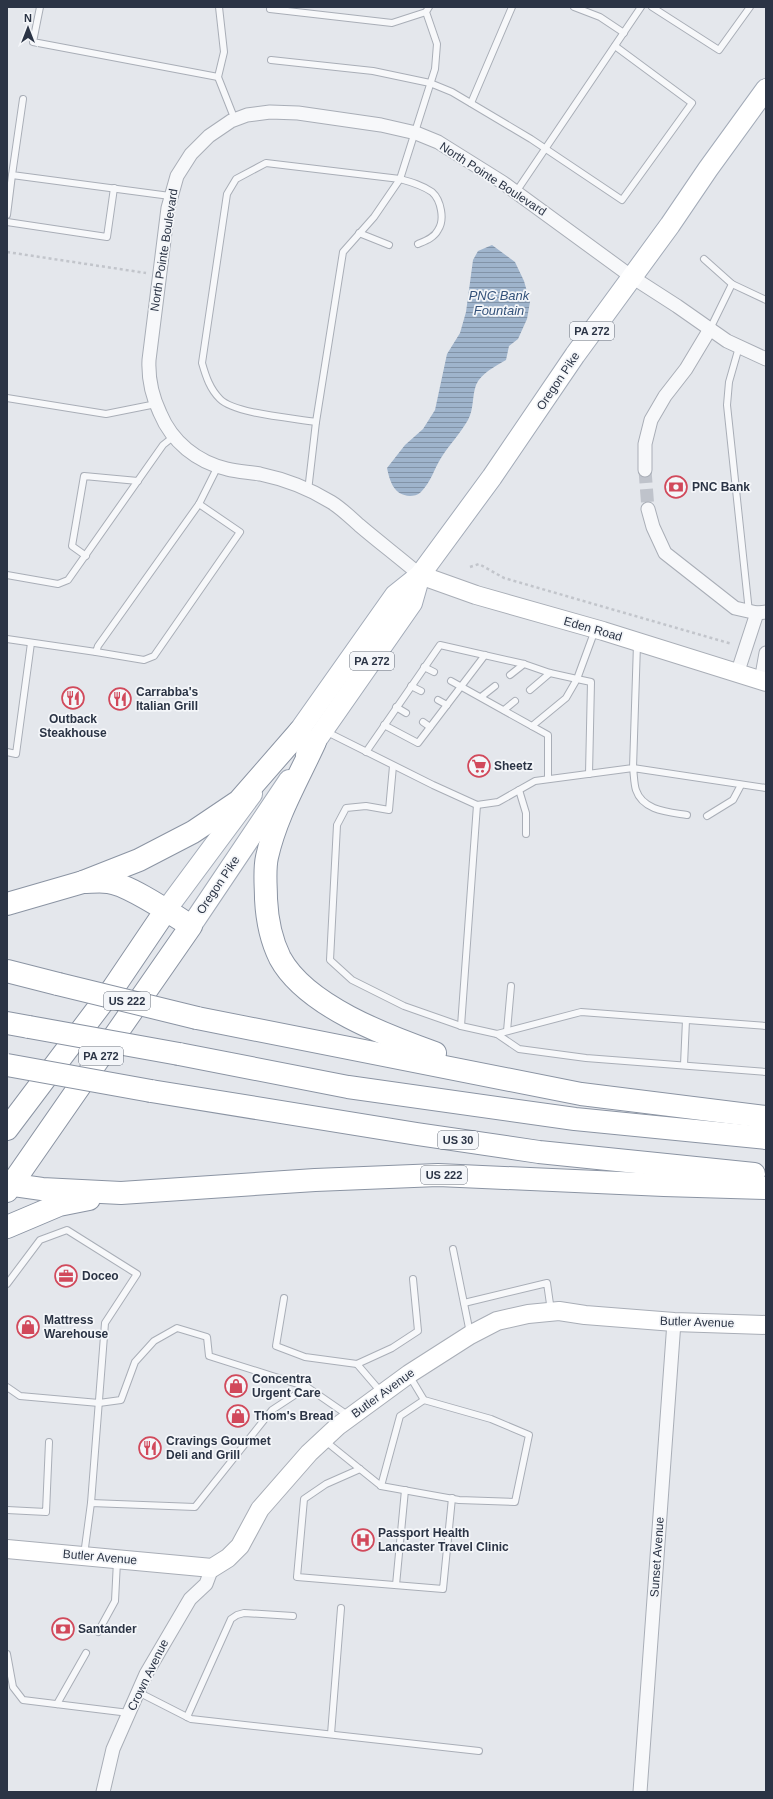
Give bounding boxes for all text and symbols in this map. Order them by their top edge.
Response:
north arrow [8,8,48,48]
text: N [24,12,32,24]
street label: North Pointe Boulevard [437,139,549,219]
street label: North Pointe Boulevard [147,188,181,312]
water label: PNC Bank Fountain [469,288,531,318]
road number: PA 272 [570,322,614,340]
street label: Oregon Pike [534,349,583,413]
bank icon: PNC Bank [663,474,689,500]
place label: PNC Bank [692,480,750,494]
street label: Eden Road [562,614,624,644]
road number: PA 272 [350,652,394,670]
restaurant icon: Outback Steakhouse [60,685,86,711]
place label: Carrabba's Italian Grill [136,685,199,713]
restaurant icon: Carrabba's Italian Grill [107,686,133,712]
place label: Outback Steakhouse [39,712,107,740]
supermarket icon: Sheetz [466,753,492,779]
place label: Sheetz [494,759,533,773]
street label: Oregon Pike [194,853,243,917]
road number: US 222 [104,992,150,1010]
road number: PA 272 [79,1047,123,1065]
road number: US 30 [438,1131,478,1149]
road number: US 222 [421,1166,467,1184]
office icon: Doceo [53,1263,79,1289]
place label: Doceo [82,1269,119,1283]
place label: Mattress Warehouse [44,1313,109,1341]
shop icon: Mattress Warehouse [15,1314,41,1340]
street label: Butler Avenue [660,1314,735,1330]
street label: Butler Avenue [349,1365,418,1421]
place label: Concentra Urgent Care [252,1372,321,1400]
shop icon: Concentra Urgent Care [223,1373,249,1399]
shop icon: Thom's Bread [225,1403,251,1429]
place label: Thom's Bread [254,1409,334,1423]
place label: Cravings Gourmet Deli and Grill [166,1434,271,1462]
restaurant icon: Cravings Gourmet Deli and Grill [137,1435,163,1461]
street label: Sunset Avenue [647,1516,667,1598]
place label: Passport Health Lancaster Travel Clinic [378,1526,509,1554]
hospital icon: Passport Health Lancaster Travel Clinic [350,1527,376,1553]
street label: Butler Avenue [62,1547,138,1567]
bank icon: Santander [50,1616,76,1642]
place label: Santander [78,1622,137,1636]
street label: Crown Avenue [125,1637,171,1713]

